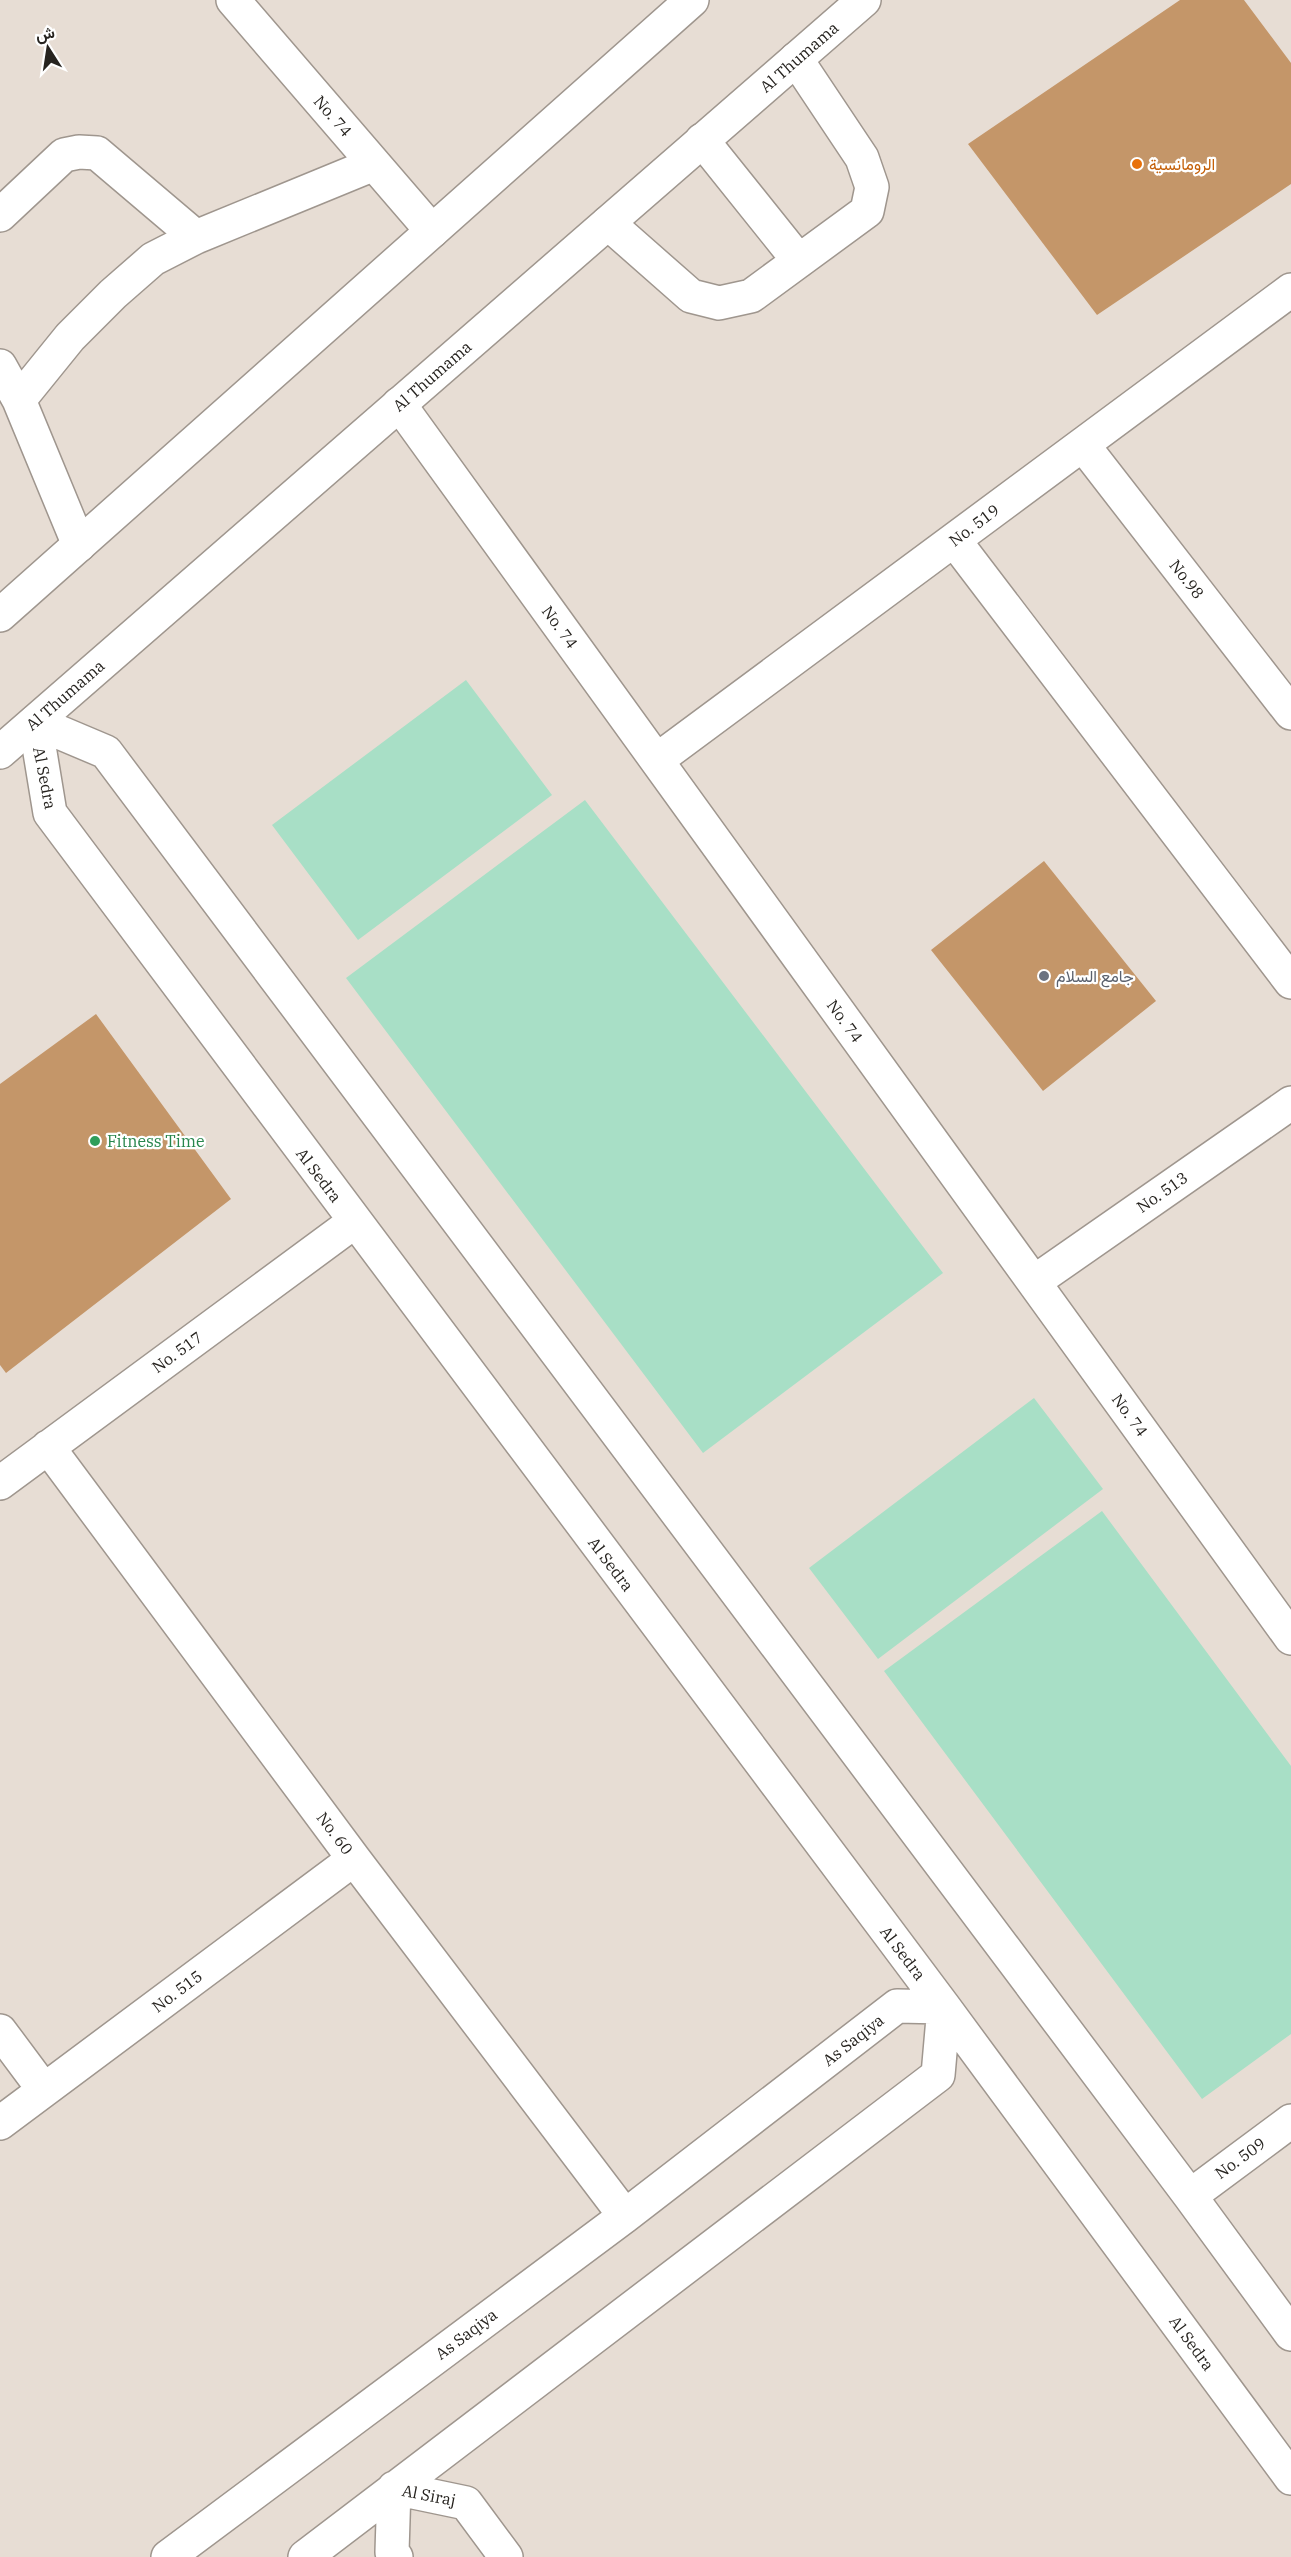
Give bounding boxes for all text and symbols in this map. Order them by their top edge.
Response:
street label: Al Thumama [756,17,843,97]
north arrow [18,18,78,78]
text: ش [33,22,56,45]
street label: No. 74 [310,91,356,141]
place label: الرومانسية [1149,154,1215,175]
marker: الرومانسية [1130,157,1144,171]
street label: Al Thumama [389,336,476,416]
street label: No. 519 [945,500,1003,550]
street label: No.98 [1165,555,1209,603]
street label: No. 74 [538,602,582,652]
street label: Al Thumama [22,655,109,735]
street label: Al Sedra [29,745,61,811]
place label: جامع السلام [1056,966,1134,988]
marker: جامع السلام [1037,969,1051,983]
street label: No. 74 [823,996,867,1046]
place label: Fitness Time [107,1131,205,1151]
marker: Fitness Time [88,1134,102,1148]
street label: Al Sedra [292,1144,346,1206]
street label: No. 513 [1133,1167,1191,1217]
street label: No. 517 [148,1327,206,1377]
street label: No. 74 [1108,1390,1152,1440]
street label: Al Sedra [584,1533,638,1595]
street label: No. 60 [313,1808,357,1858]
street label: Al Sedra [876,1922,930,1984]
street label: No. 515 [148,1966,206,2016]
street label: As Saqiya [818,2010,888,2070]
street label: No. 509 [1211,2133,1269,2183]
street label: As Saqiya [431,2304,501,2364]
street label: Al Sedra [1165,2312,1219,2375]
street label: Al Siraj [400,2480,458,2510]

